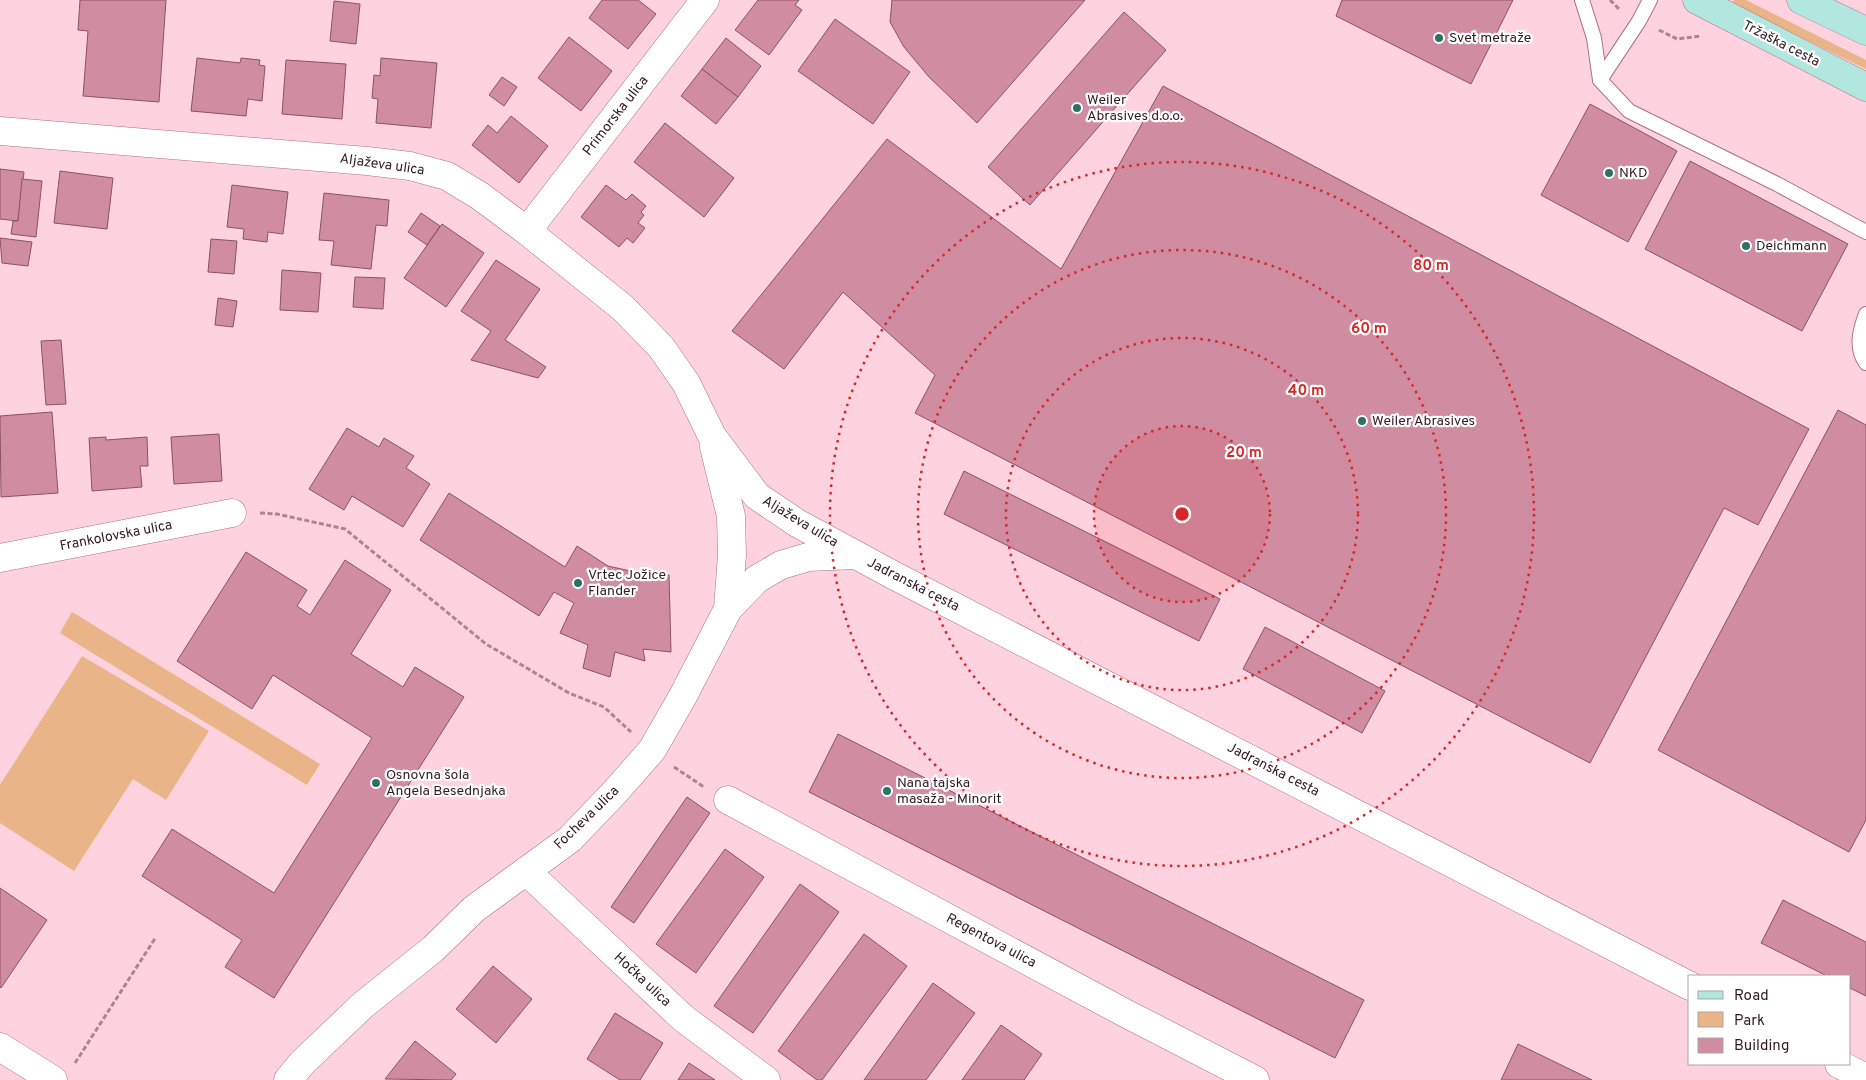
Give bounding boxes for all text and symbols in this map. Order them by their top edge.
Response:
street label: Tržaška cesta [1740,17,1822,71]
place label: Svet metraže [1449,30,1531,47]
marker: Svet metraže [1433,32,1445,44]
street label: Primorska ulica [580,73,652,159]
place label: Weiler Abrasives d.o.o. [1087,92,1183,125]
marker: Weiler Abrasives d.o.o. [1071,102,1083,114]
street label: Aljaževa ulica [338,151,426,179]
place label: NKD [1619,165,1648,182]
marker: NKD [1603,167,1615,179]
place label: Deichmann [1756,238,1827,255]
marker: Deichmann [1740,240,1752,252]
text: 80 m [1413,257,1449,276]
text: 60 m [1351,320,1387,339]
text: 40 m [1288,382,1324,401]
place label: Weiler Abrasives [1372,413,1475,430]
marker: Weiler Abrasives [1356,415,1368,427]
text: 20 m [1226,444,1262,463]
street label: Aljaževa ulica [759,493,841,551]
centre of rings [1173,505,1191,523]
street label: Frankolovska ulica [58,517,174,555]
street label: Jadranska cesta [864,554,962,616]
place label: Vrtec Jožice Flander [588,567,666,600]
marker: Vrtec Jožice Flander [572,577,584,589]
street label: Jadranska cesta [1224,739,1322,801]
place label: Osnovna šola Angela Besednjaka [386,767,506,800]
place label: Nana tajska masaža - Minorit [897,775,1002,808]
marker: Osnovna šola Angela Besednjaka [370,777,382,789]
street label: Focheva ulica [551,783,623,853]
marker: Nana tajska masaža - Minorit [881,785,893,797]
street label: Regentova ulica [943,910,1039,972]
street label: Hočka ulica [610,949,674,1011]
legend [1688,975,1851,1065]
text: Road [1734,987,1769,1006]
text: Park [1734,1012,1765,1031]
text: Building [1734,1037,1789,1056]

